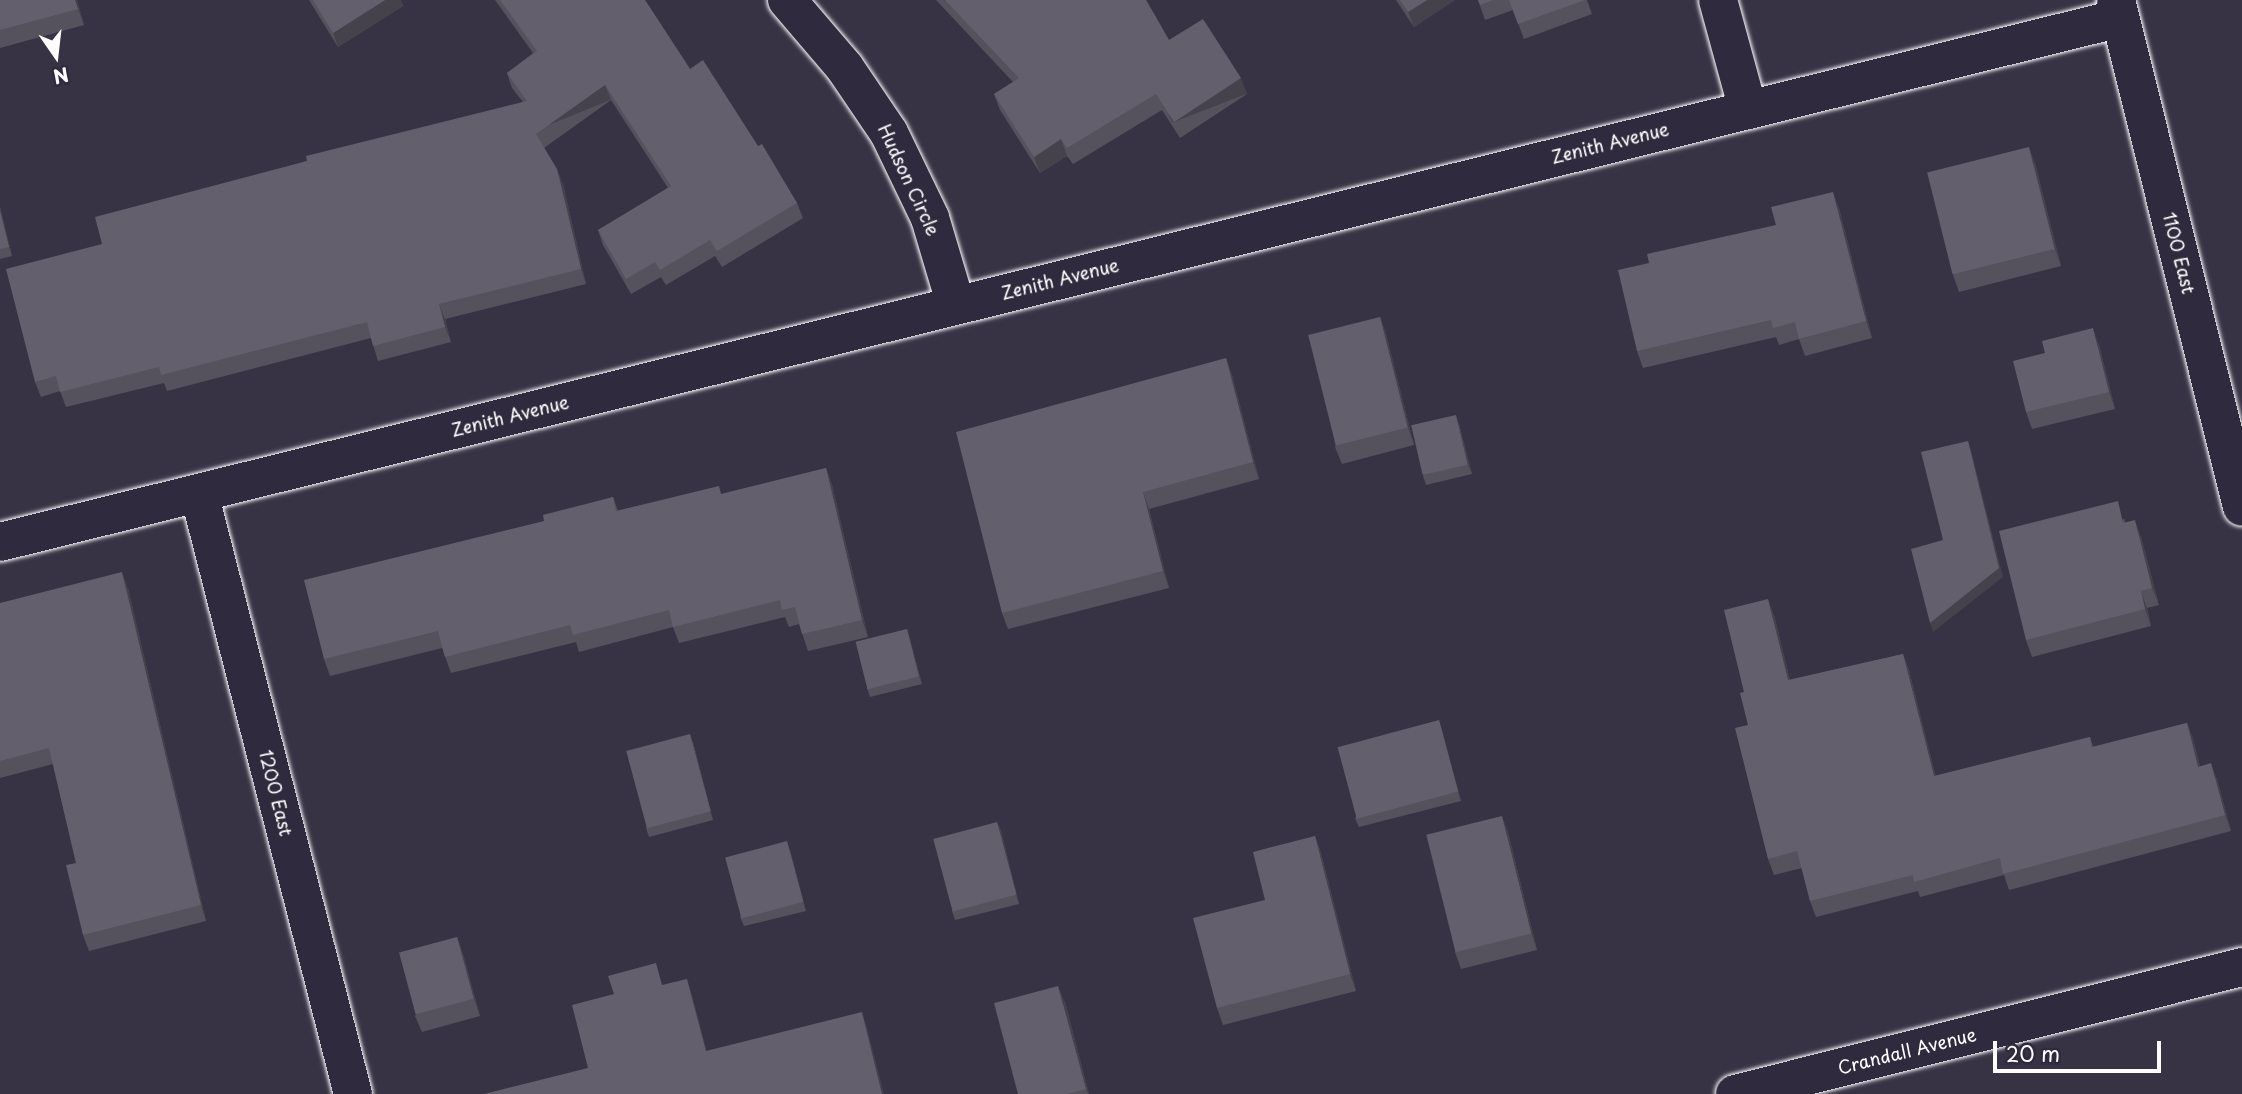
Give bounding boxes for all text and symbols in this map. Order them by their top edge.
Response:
north arrow [21,21,91,91]
text: N [50,61,72,92]
street label: Zenith Avenue [1548,118,1672,168]
street label: Hudson Circle [874,121,944,239]
street label: 1100 East [2158,209,2200,297]
street label: Zenith Avenue [998,254,1122,304]
street label: Zenith Avenue [448,391,572,441]
street label: 1200 East [255,747,297,839]
street label: Crandall Avenue [1835,1023,1979,1079]
scale bar [1997,1028,2165,1072]
text: 20 m [2006,1037,2060,1069]

